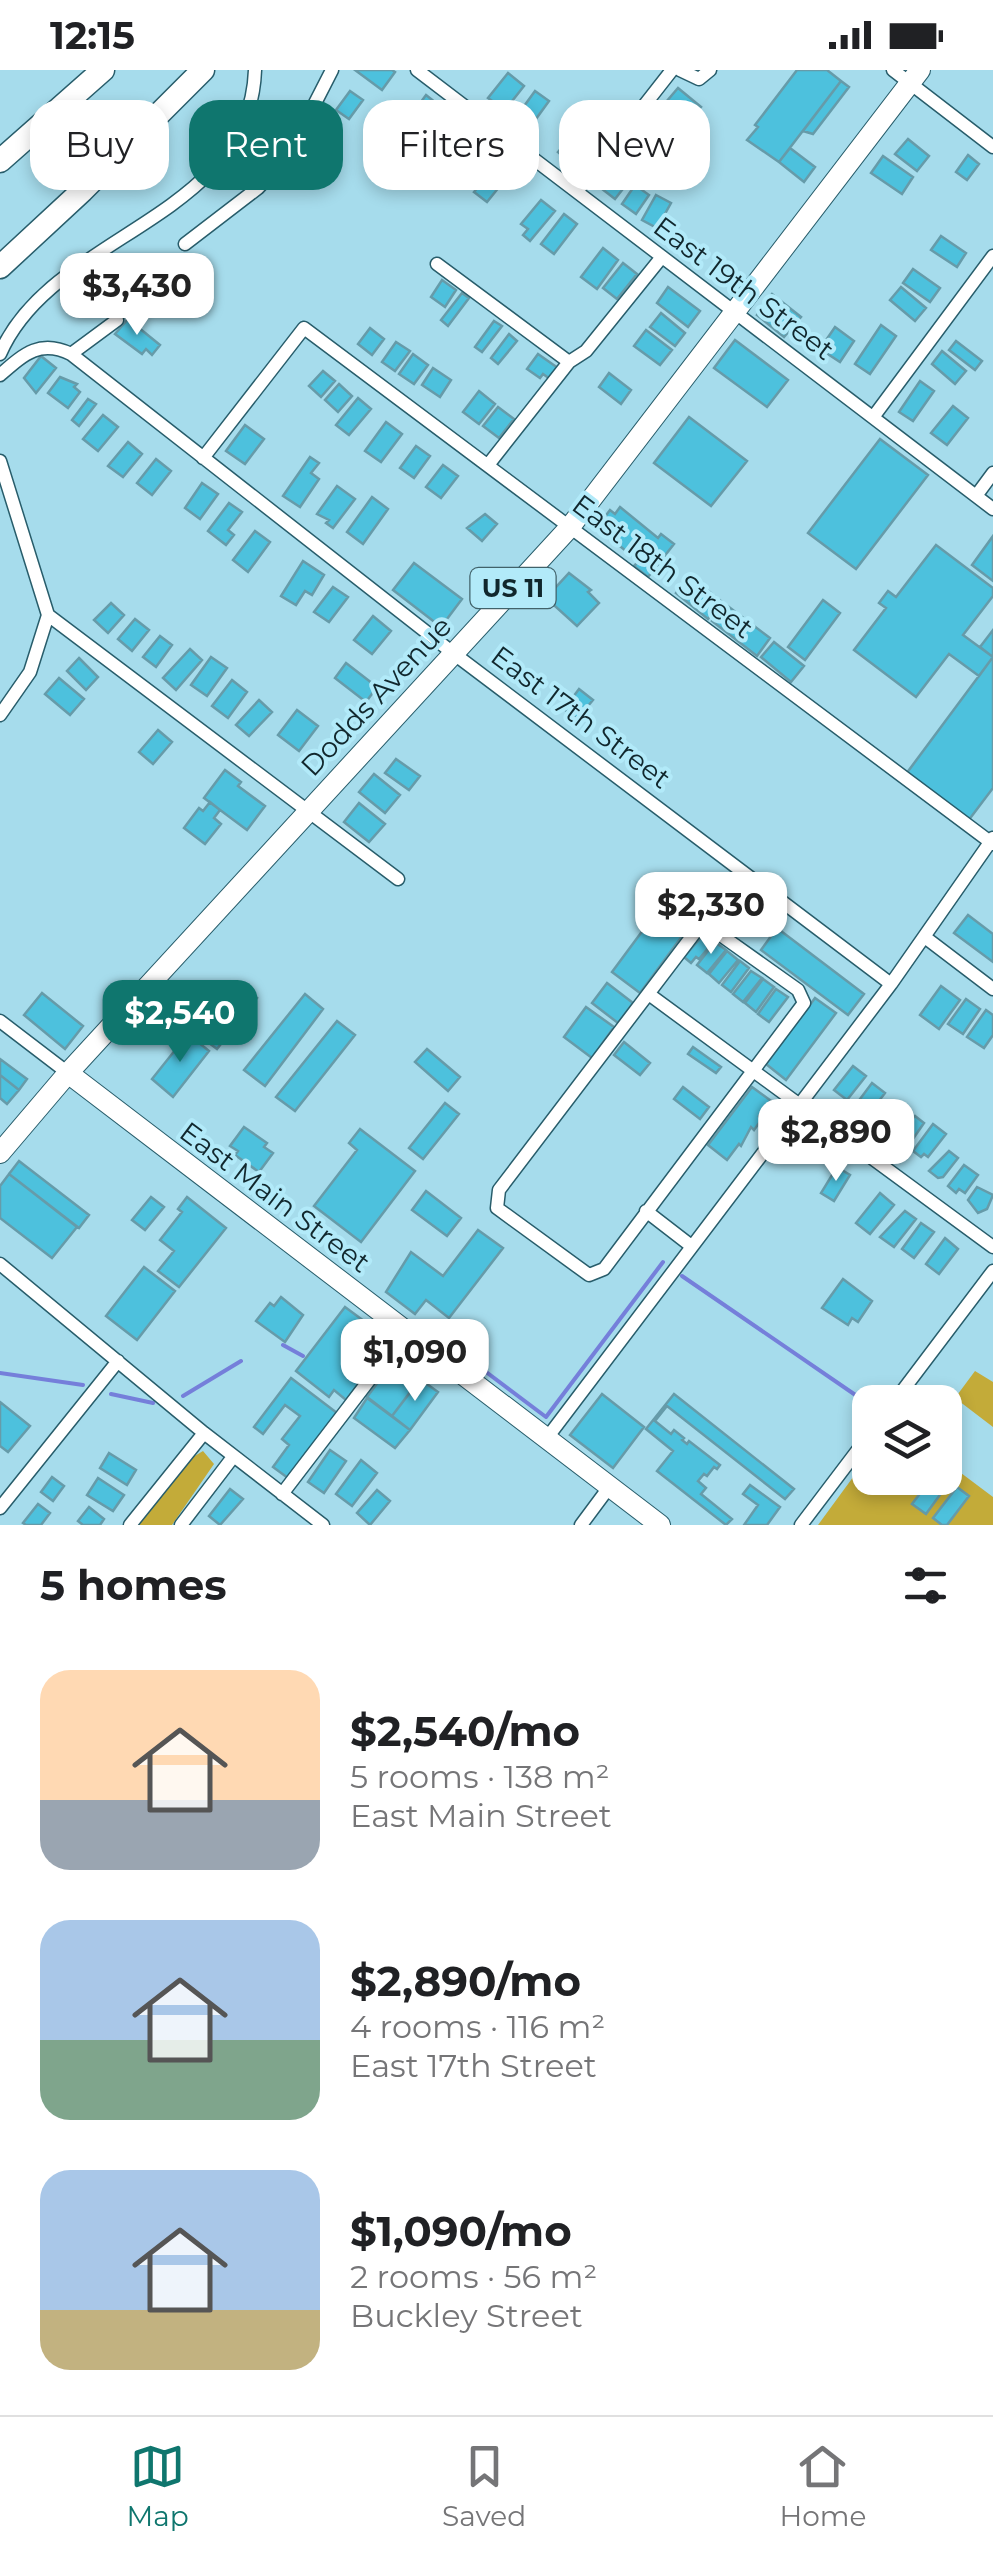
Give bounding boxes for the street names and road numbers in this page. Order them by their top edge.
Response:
street label: East 19th Street [647,209,841,367]
street label: East 18th Street [566,487,760,645]
road number: US 11 [470,568,556,608]
street label: Dodds Avenue [294,609,458,783]
street label: East 17th Street [485,638,677,796]
street label: East Main Street [173,1114,377,1280]

